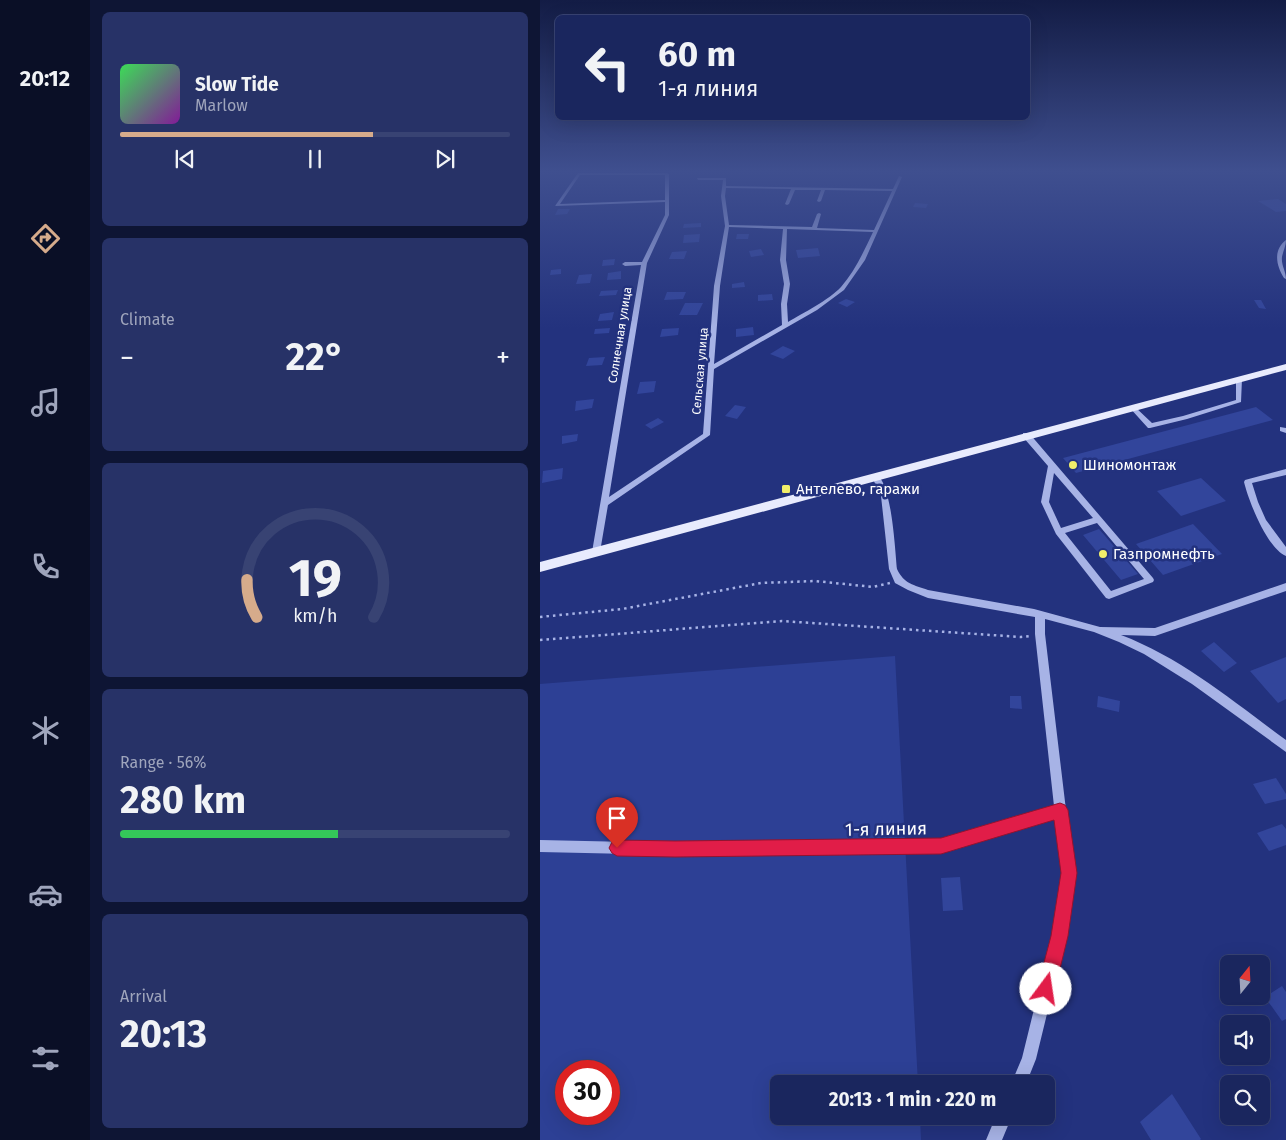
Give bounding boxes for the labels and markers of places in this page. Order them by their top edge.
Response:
place label: Шиномонтаж [1083,456,1177,474]
marker: Шиномонтаж [1067,459,1079,471]
place label: Антелево, гаражи [796,480,920,498]
marker: Антелево, гаражи [780,483,792,495]
place label: Газпромнефть [1113,545,1215,563]
marker: Газпромнефть [1097,548,1109,560]
pin [596,797,638,848]

